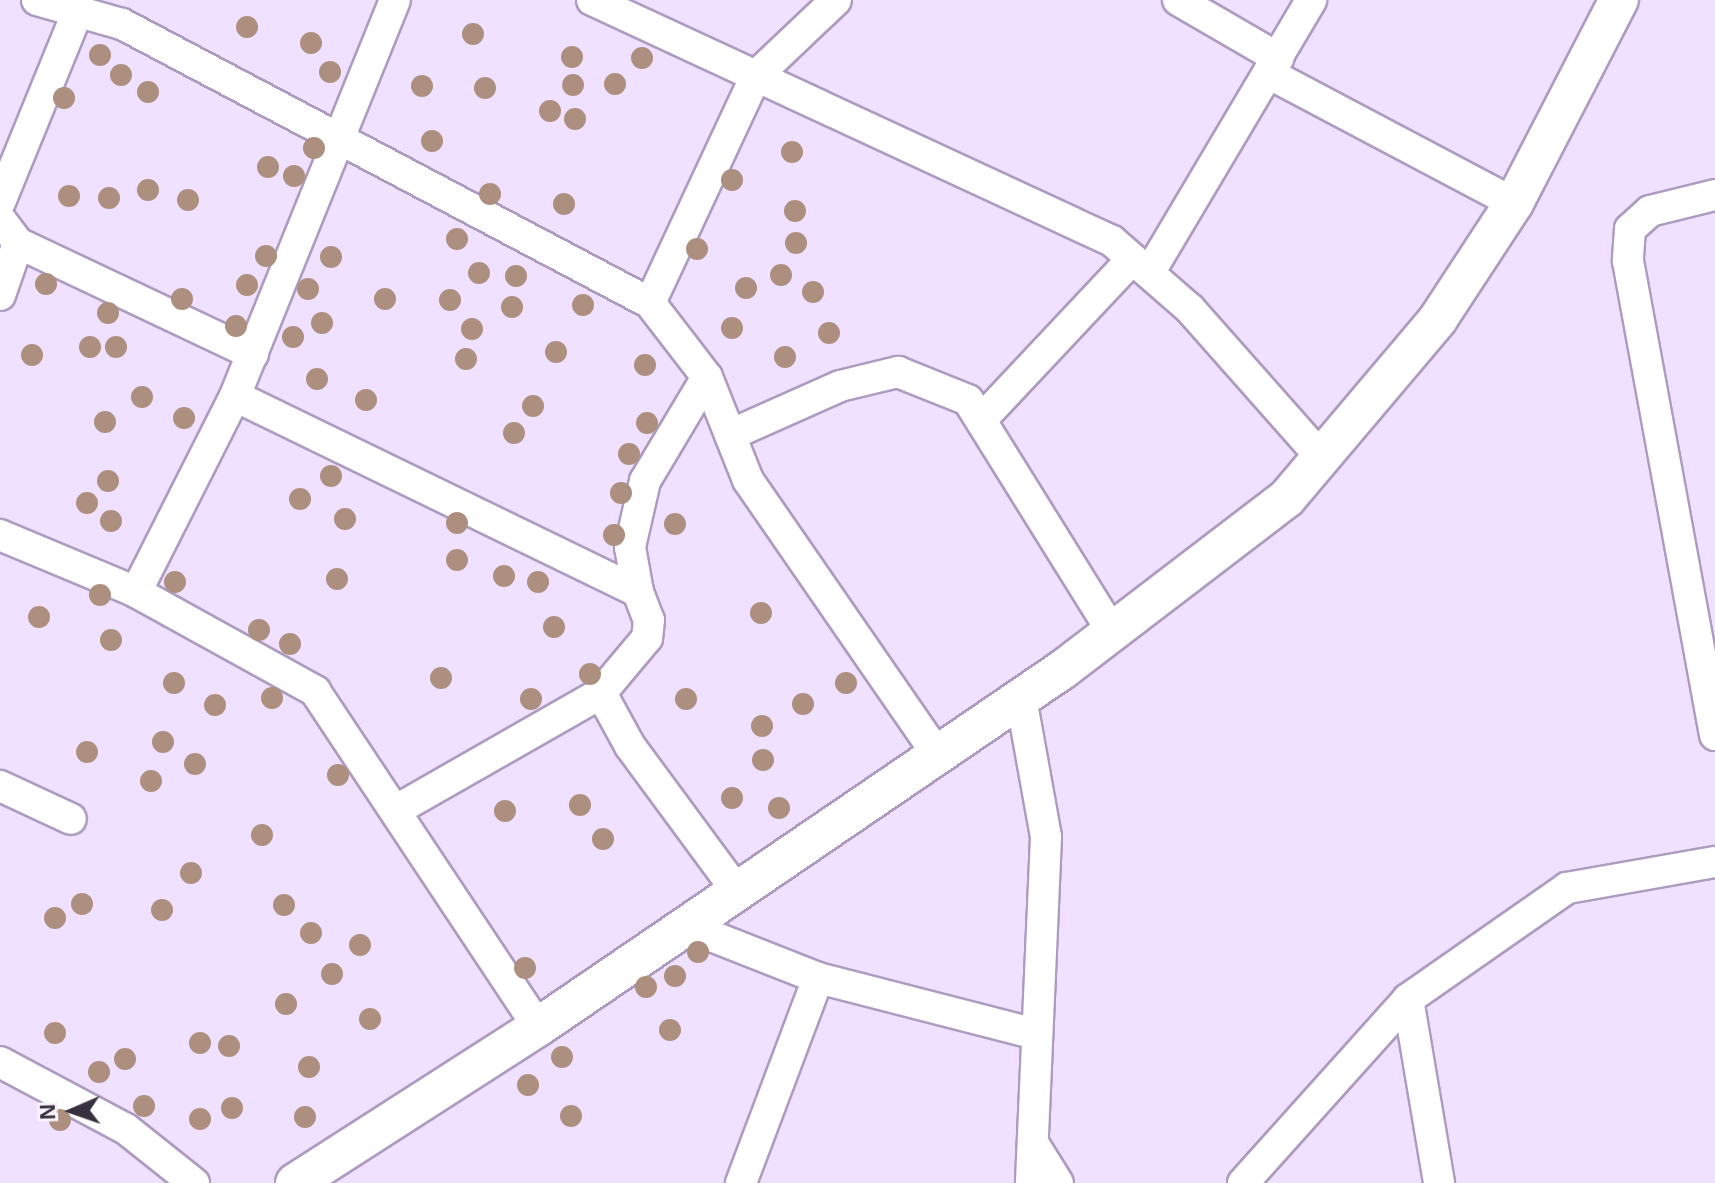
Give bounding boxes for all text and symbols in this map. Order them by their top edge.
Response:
north arrow [32,1071,112,1151]
text: N [35,1103,60,1120]

